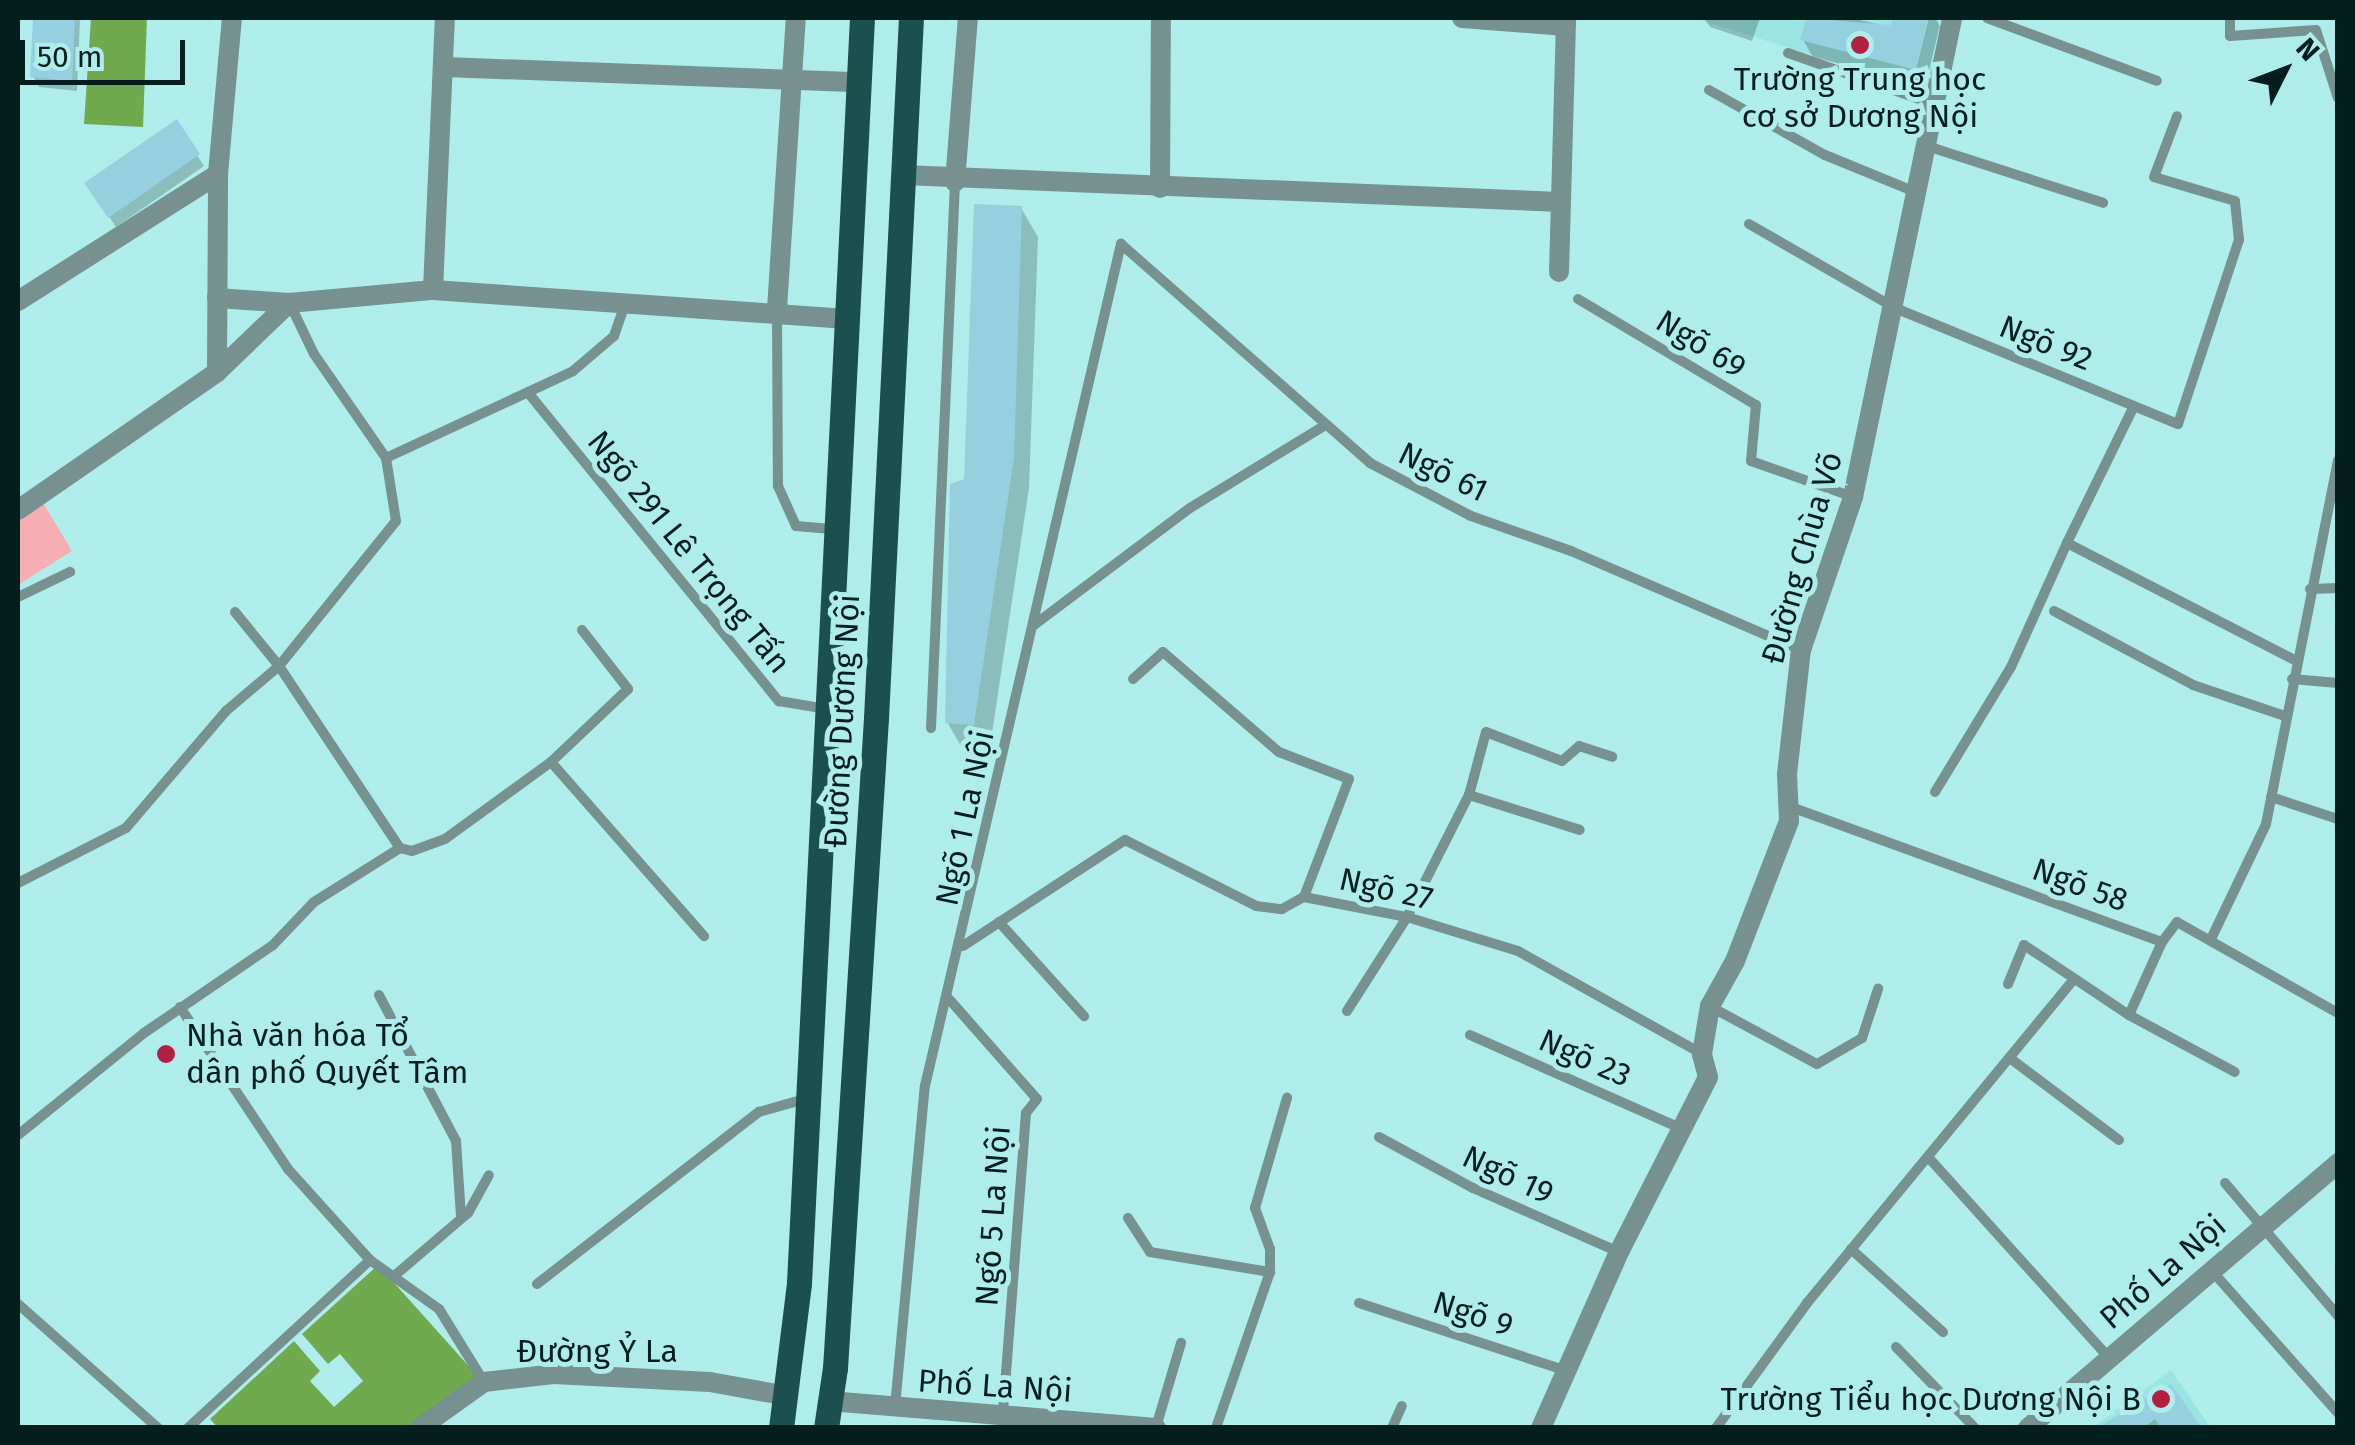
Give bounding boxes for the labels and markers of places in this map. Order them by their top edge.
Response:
marker: Trường Trung học cơ sở Dương Nội [1849,34,1871,56]
place label: Trường Trung học cơ sở Dương Nội [1734,61,1986,136]
place label: Nhà văn hóa Tổ dân phố Quyết Tâm [186,1017,468,1092]
marker: Nhà văn hóa Tổ dân phố Quyết Tâm [155,1043,177,1065]
place label: Trường Tiểu học Dương Nội B [1721,1380,2141,1418]
marker: Trường Tiểu học Dương Nội B [2150,1388,2172,1410]

